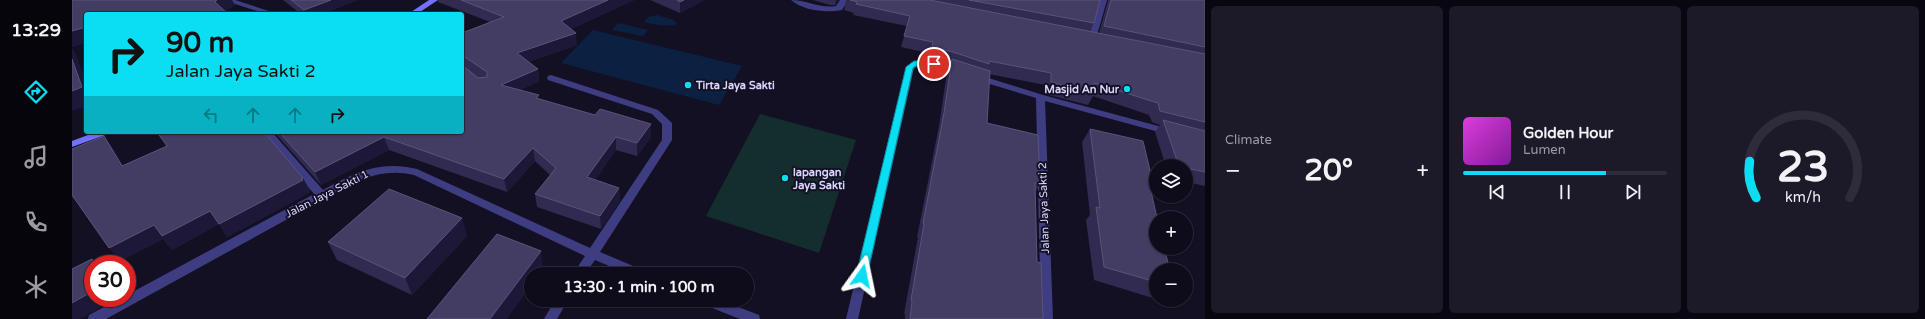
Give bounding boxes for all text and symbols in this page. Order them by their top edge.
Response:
text: 13:29 [11,19,61,41]
text: 90 m [166,26,234,60]
icon: right [100,28,152,80]
pin [917,47,951,81]
icon: arrive [923,53,945,75]
text: Jalan Jaya Sakti 2 [166,60,316,82]
icon: directions [22,78,50,106]
place label: Tirta Jaya Sakti [695,79,775,93]
marker: Tirta Jaya Sakti [683,80,693,90]
place label: Masjid An Nur [1044,83,1120,97]
marker: Masjid An Nur [1122,84,1132,94]
icon: left [200,104,222,126]
icon: ahead [242,104,264,126]
icon: ahead [284,104,306,126]
icon: right [326,104,348,126]
text: Golden Hour [1523,124,1613,142]
text: Climate [1225,132,1272,148]
text: Lumen [1523,142,1566,158]
text: 23 [1777,142,1829,192]
icon: music [22,143,50,171]
text: 20° [1304,152,1353,189]
text: − [1225,158,1241,184]
text: + [1417,158,1429,184]
map controls [1149,159,1193,307]
button: layers [1149,159,1193,203]
street label: Jalan Jaya Sakti 2 [1036,162,1052,254]
place label: lapangan Jaya Sakti [792,166,845,193]
street label: Jalan Jaya Sakti 1 [283,167,371,221]
marker: lapangan Jaya Sakti [780,173,790,183]
icon: previous [1486,181,1508,203]
icon: pause [1554,181,1576,203]
icon: next [1622,181,1644,203]
text: km/h [1785,188,1821,205]
icon: phone [22,208,50,236]
button: + [1149,211,1193,255]
speed limit sign: 30 [84,255,136,307]
position arrow [841,255,883,297]
button: − [1149,263,1193,307]
icon: climate [22,273,50,301]
text: 13:30 · 1 min · 100 m [564,278,714,296]

